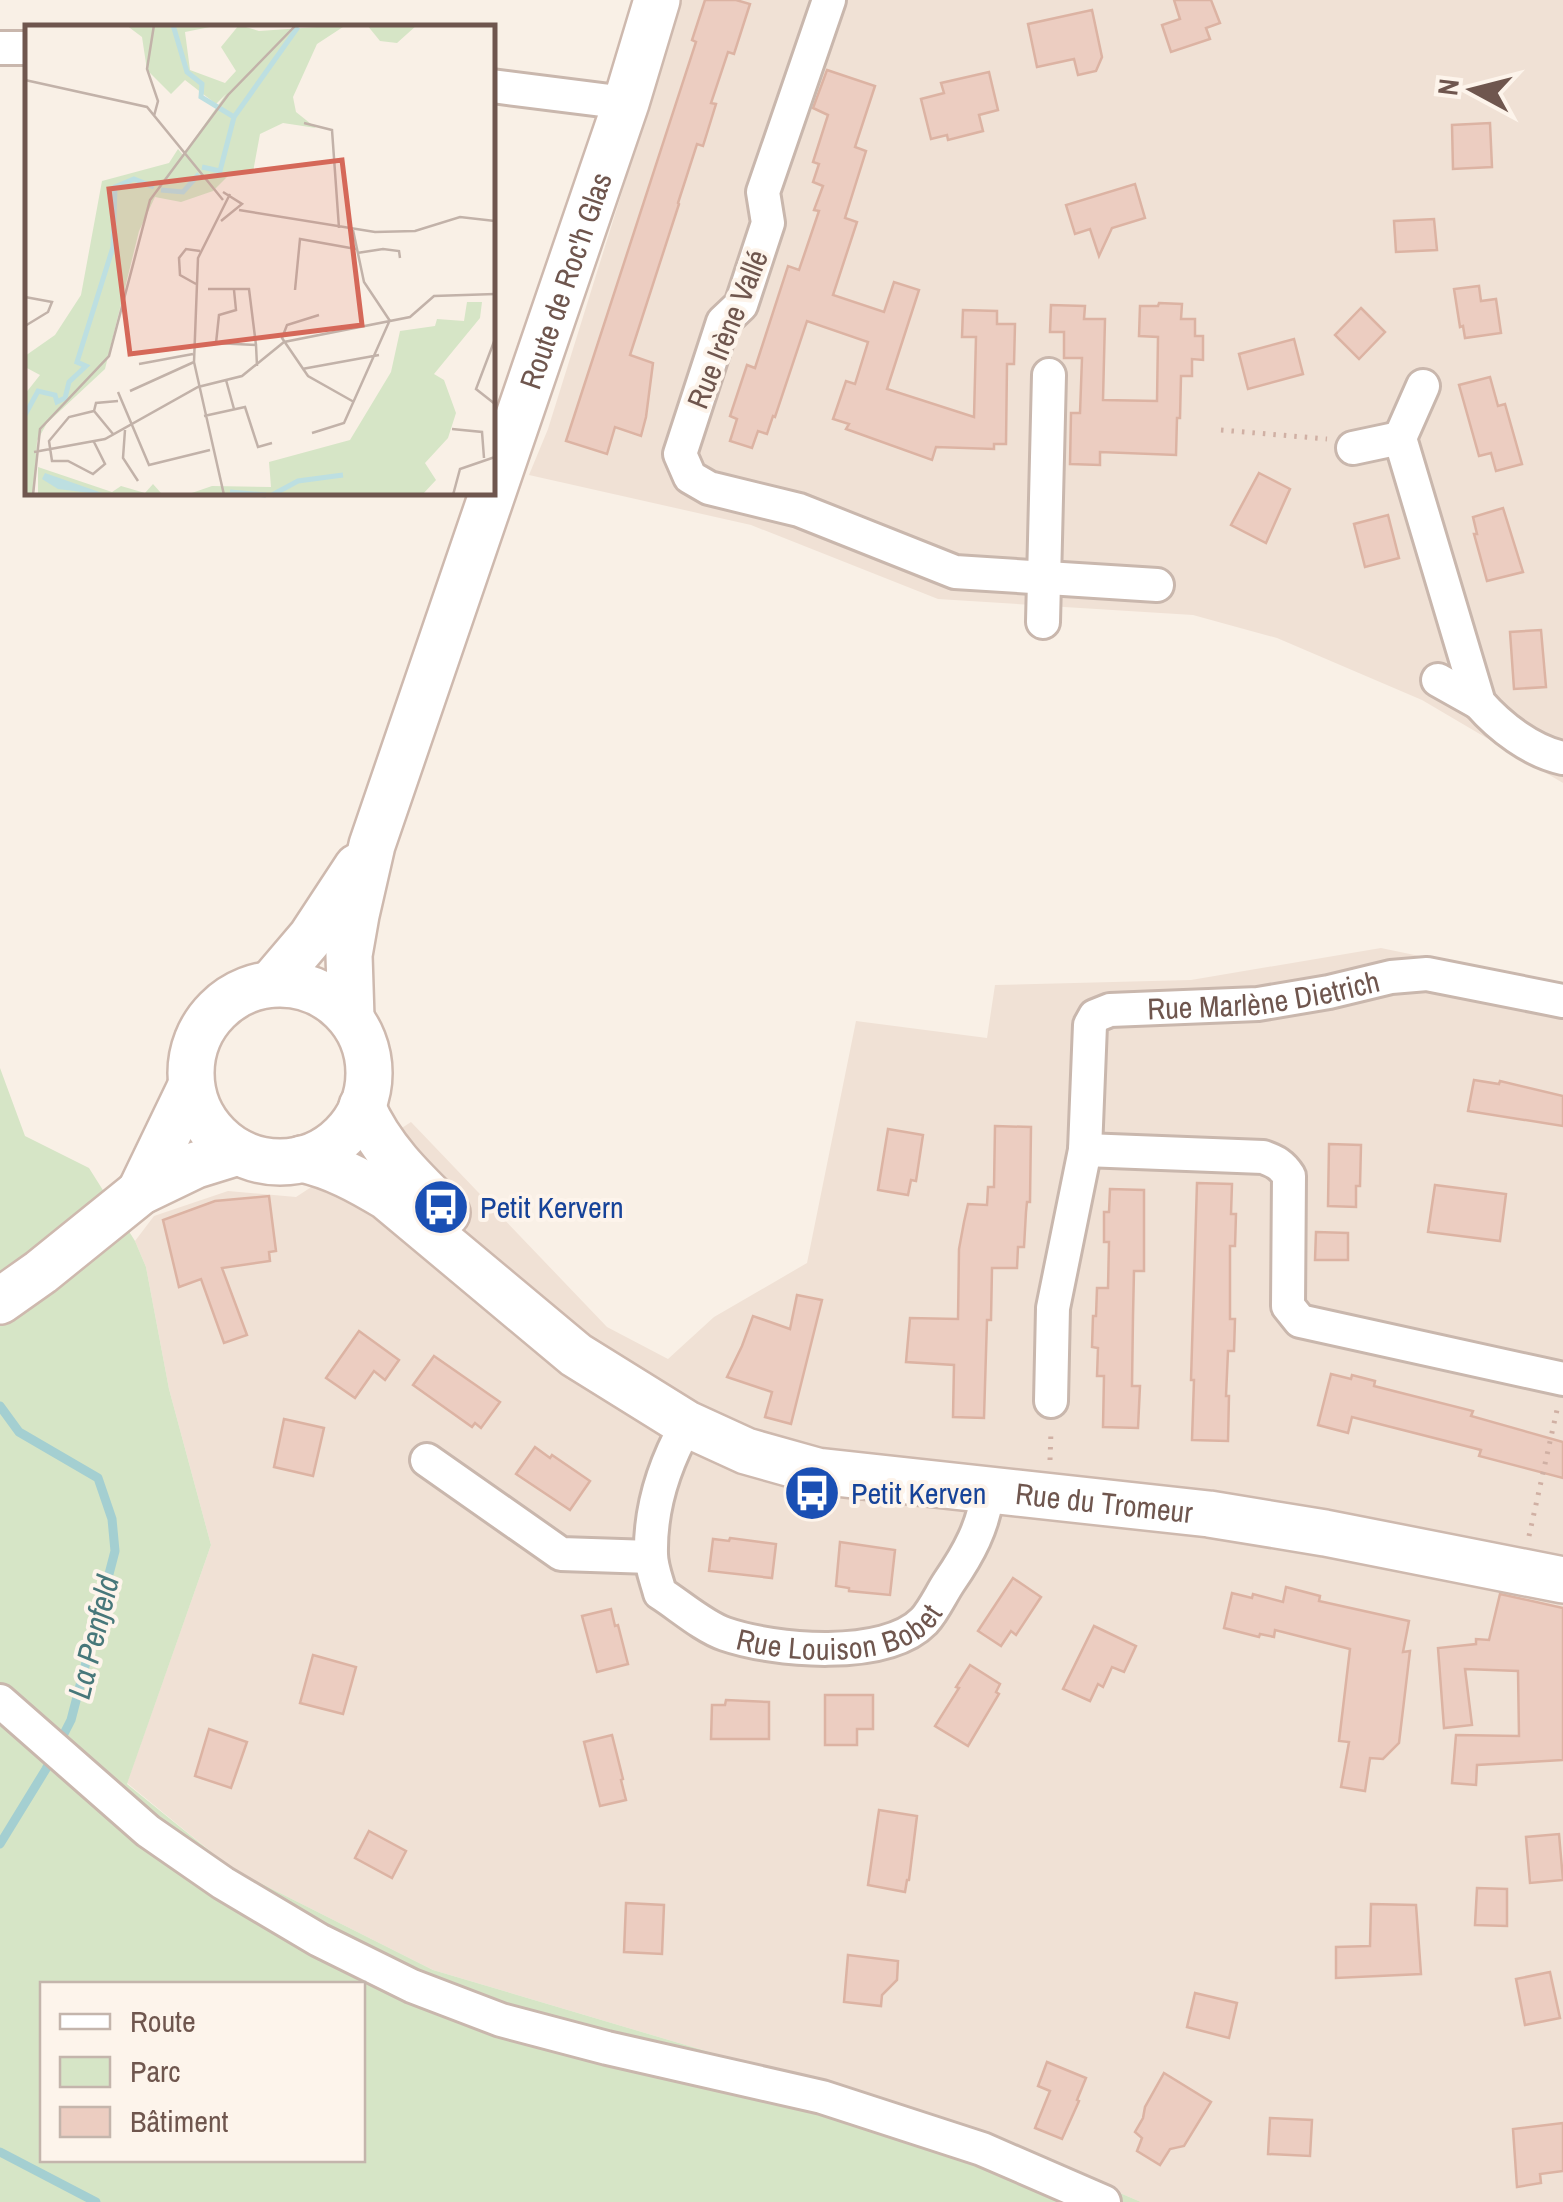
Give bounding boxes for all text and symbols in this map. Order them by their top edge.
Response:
inset map [25,25,495,495]
north arrow [1423,40,1523,140]
text: N [1428,76,1468,97]
street label: Route de Roc'h Glas [510,167,621,394]
street label: Rue Irène Vallé [677,244,777,414]
street label: Rue Marlène Dietrich [1146,961,1383,1028]
bus stop icon: Petit Kervern [411,1177,471,1237]
place label: Petit Kervern [480,1187,624,1227]
bus stop icon: Petit Kerven [782,1463,842,1523]
place label: Petit Kerven [851,1473,986,1513]
street label: Rue du Tromeur [1013,1473,1195,1532]
water label: La Penfeld [57,1571,129,1703]
street label: Rue Louison Bobet [733,1596,951,1669]
legend [40,1982,365,2162]
text: Route [130,2001,196,2041]
text: Parc [130,2051,181,2091]
text: Bâtiment [130,2101,229,2141]

